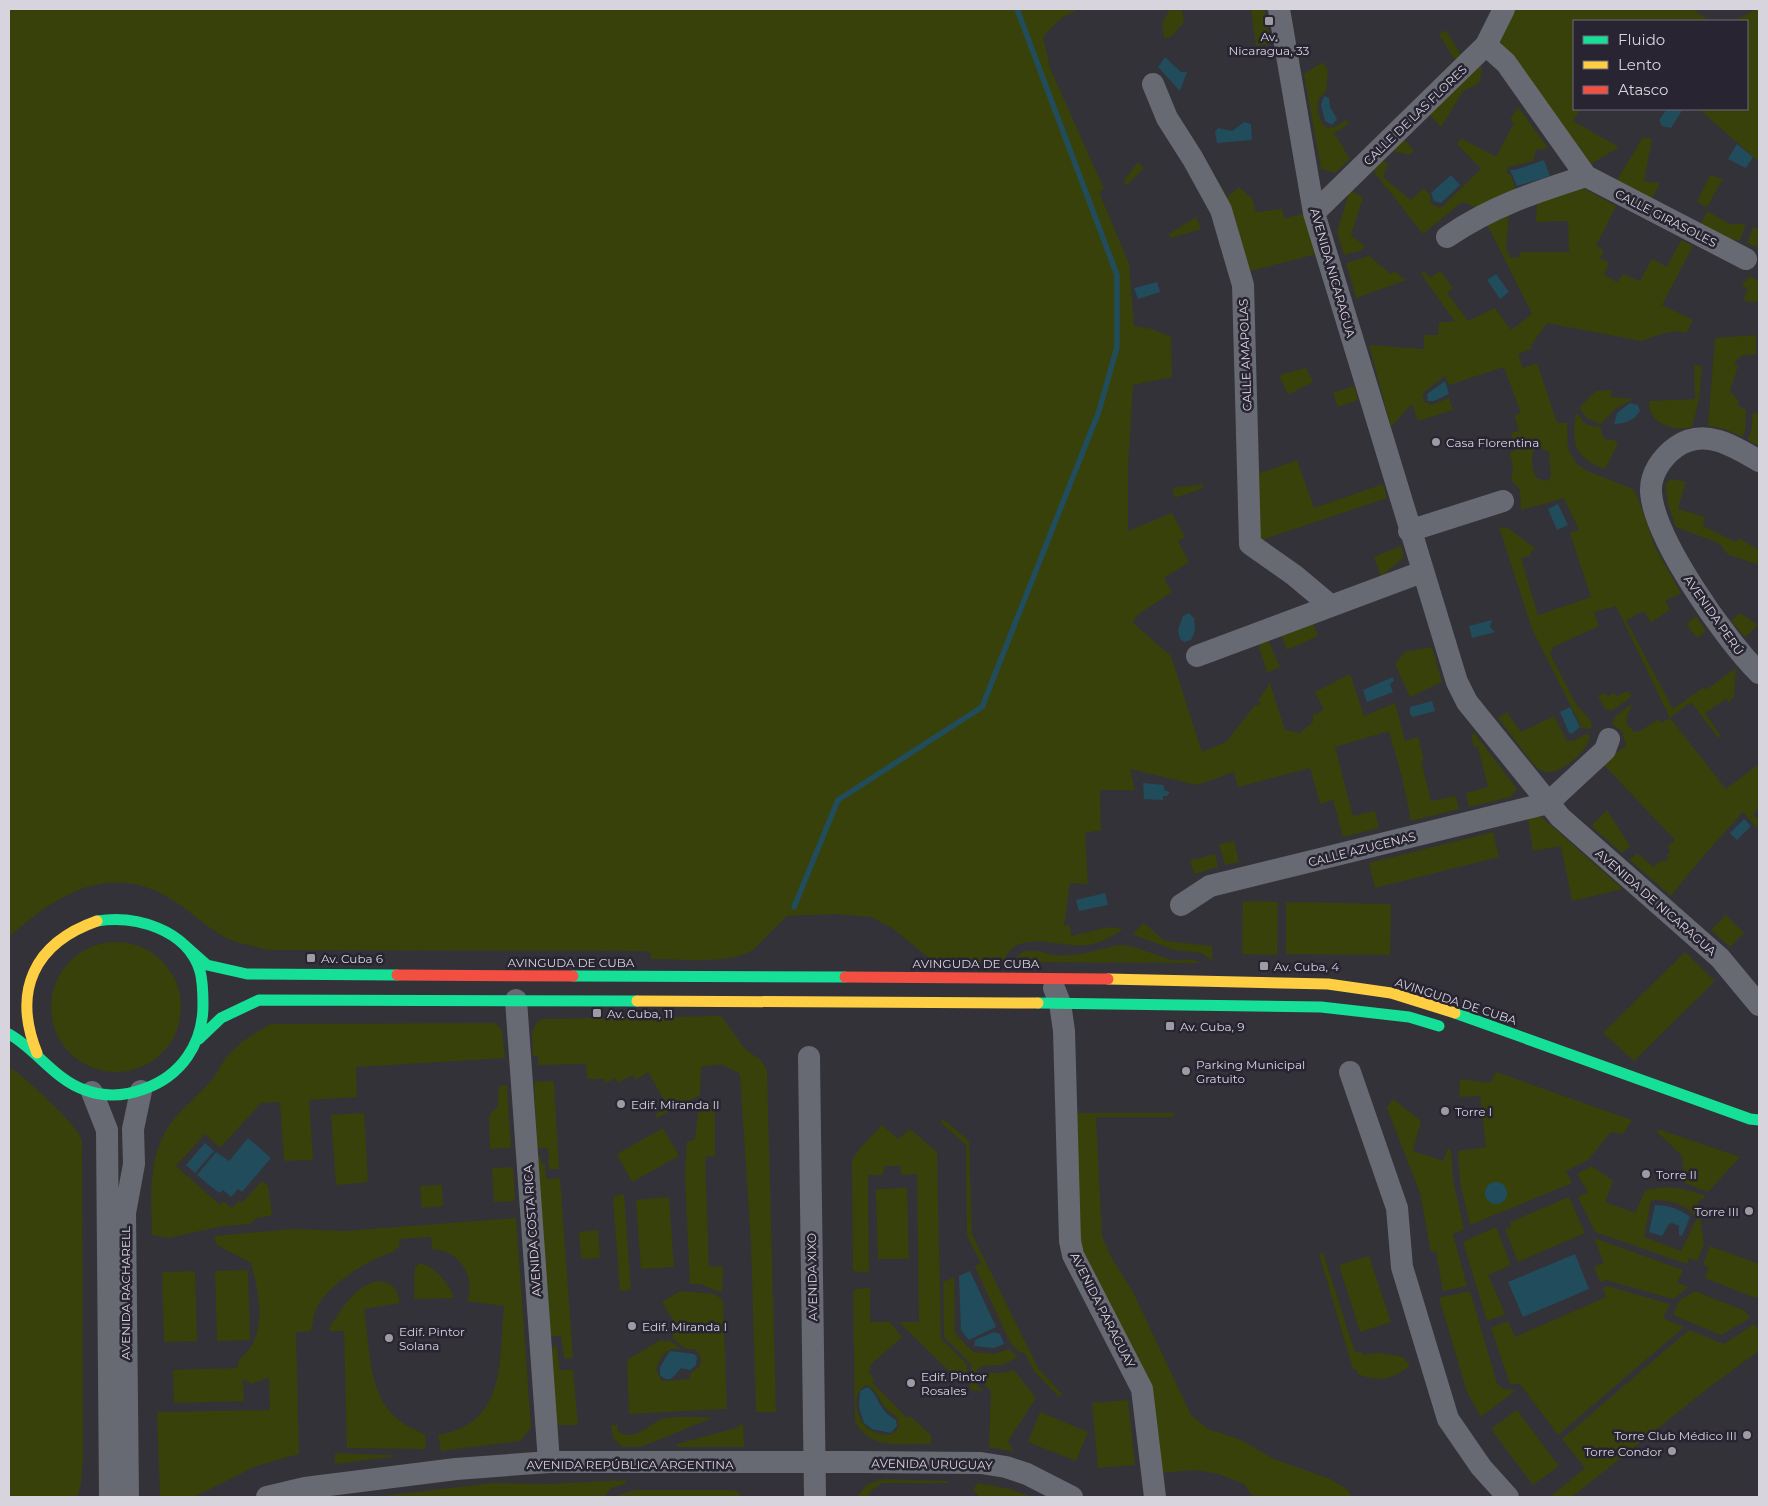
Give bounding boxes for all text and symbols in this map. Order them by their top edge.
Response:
marker: Av. Nicaragua, 33 [1263,15,1275,27]
legend [1573,20,1748,110]
place label: Av. Nicaragua, 33 [1229,29,1310,58]
text: Fluido [1618,30,1665,49]
text: Lento [1618,55,1661,74]
street label: CALLE DE LAS FLORES [1360,62,1470,168]
text: Atasco [1618,80,1668,99]
street label: CALLE GIRASOLES [1613,186,1719,250]
street label: AVENIDA NICARAGUA [1307,207,1359,340]
street label: CALLE AMAPOLAS [1236,298,1254,412]
place label: Casa Florentina [1446,435,1539,450]
marker: Casa Florentina [1430,436,1442,448]
street label: AVENIDA PERÚ [1681,572,1747,658]
street label: CALLE AZUCENAS [1307,828,1417,870]
street label: AVENIDA DE NICARAGUA [1593,845,1720,959]
place label: Av. Cuba 6 [321,951,383,966]
marker: Av. Cuba 6 [305,952,317,964]
street label: AVINGUDA DE CUBA [508,955,635,970]
street label: AVINGUDA DE CUBA [913,956,1040,971]
place label: Av. Cuba, 4 [1274,959,1339,974]
marker: Av. Cuba, 4 [1258,960,1270,972]
street label: AVINGUDA DE CUBA [1393,974,1519,1028]
place label: Av. Cuba, 11 [607,1006,673,1021]
marker: Av. Cuba, 11 [591,1007,603,1019]
place label: Av. Cuba, 9 [1180,1019,1245,1034]
marker: Av. Cuba, 9 [1164,1020,1176,1032]
place label: Parking Municipal Gratuito [1196,1057,1305,1086]
marker: Parking Municipal Gratuito [1180,1065,1192,1077]
place label: Edif. Miranda II [631,1097,720,1112]
marker: Edif. Miranda II [615,1098,627,1110]
place label: Torre I [1455,1104,1492,1119]
marker: Torre I [1439,1105,1451,1117]
street label: AVENIDA COSTA RICA [520,1164,544,1297]
place label: Torre II [1656,1167,1697,1182]
marker: Torre II [1640,1168,1652,1180]
place label: Torre III [1695,1204,1739,1219]
marker: Torre III [1743,1205,1755,1217]
street label: AVENIDA RACHARELL [118,1226,133,1360]
street label: AVENIDA XIXO [804,1233,820,1321]
street label: AVENIDA PARAGUAY [1067,1250,1139,1371]
place label: Edif. Miranda I [642,1319,727,1334]
marker: Edif. Miranda I [626,1320,638,1332]
place label: Edif. Pintor Solana [399,1324,465,1353]
marker: Edif. Pintor Solana [383,1332,395,1344]
place label: Edif. Pintor Rosales [921,1369,987,1398]
marker: Edif. Pintor Rosales [905,1377,917,1389]
place label: Torre Club Médico III [1614,1428,1737,1443]
marker: Torre Club Médico III [1741,1429,1753,1441]
place label: Torre Condor [1584,1444,1662,1459]
marker: Torre Condor [1666,1445,1678,1457]
street label: AVENIDA URUGUAY [871,1455,993,1473]
street label: AVENIDA REPÚBLICA ARGENTINA [526,1457,734,1472]

